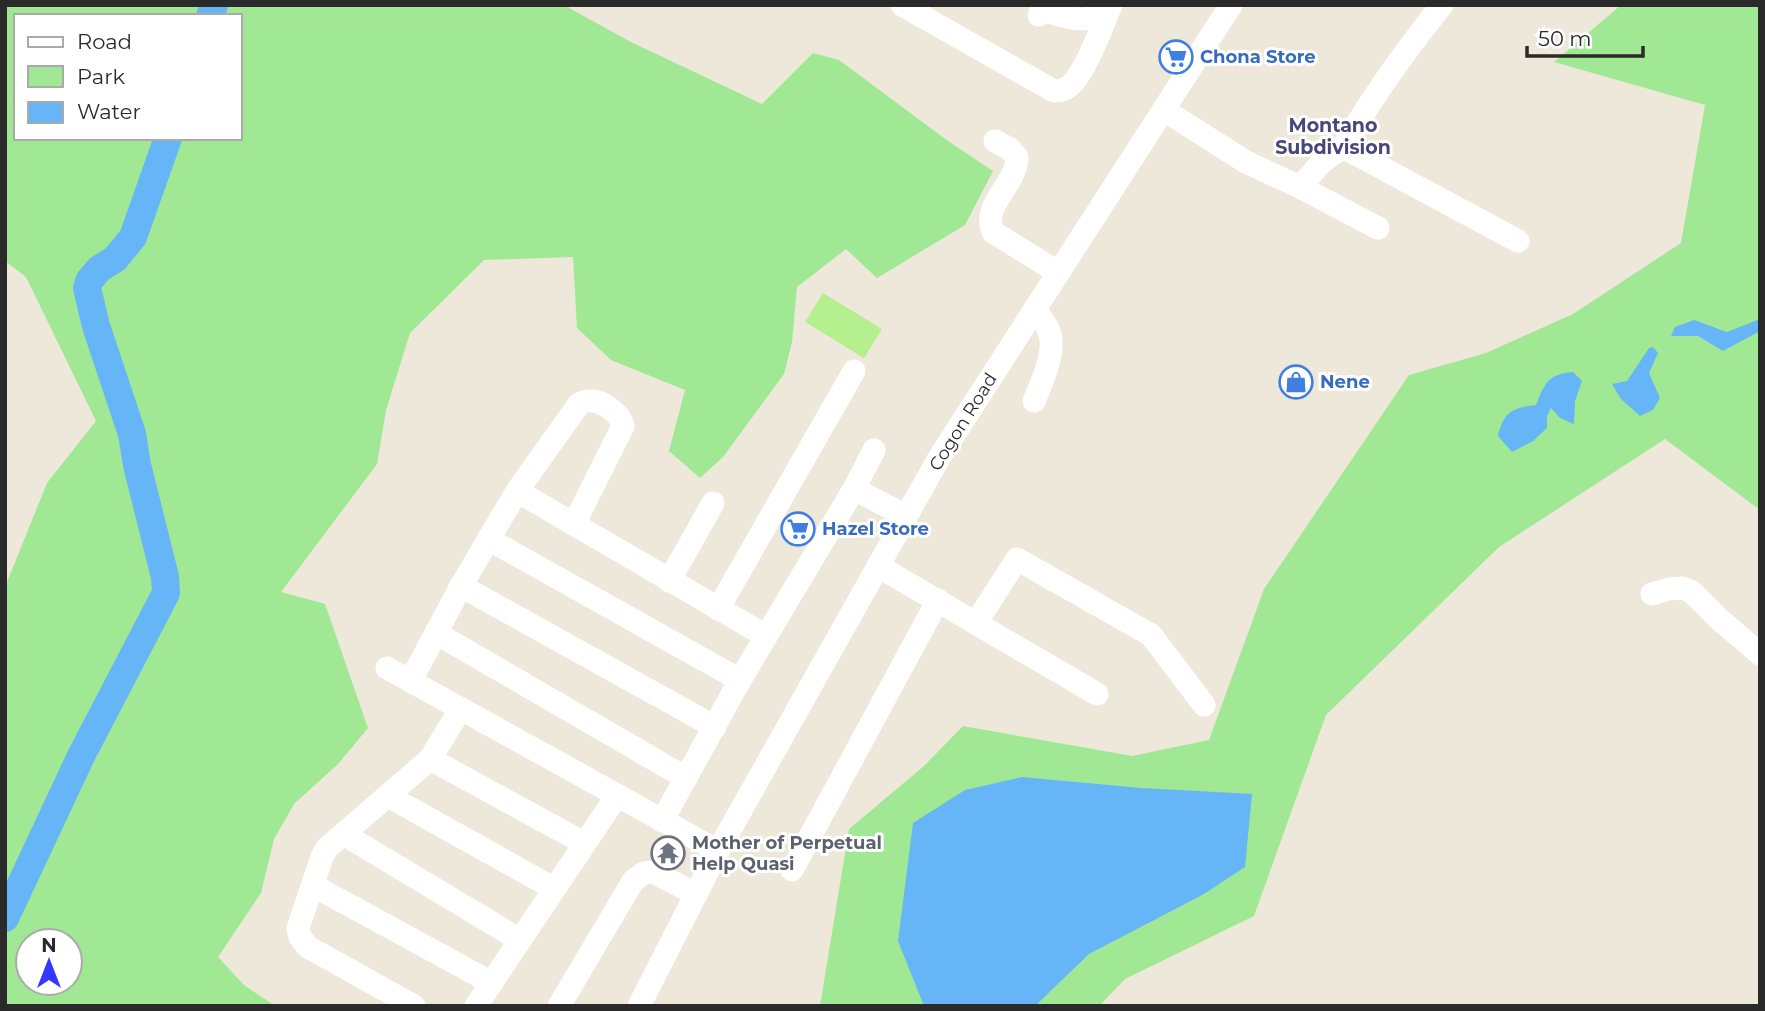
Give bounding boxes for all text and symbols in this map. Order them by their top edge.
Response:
legend [14,14,242,140]
scale bar [1527,14,1642,58]
text: 50 m [1538,26,1592,51]
text: Road [77,29,132,54]
supermarket icon: Chona Store [1157,38,1195,76]
place label: Chona Store [1200,46,1316,68]
text: Park [77,64,125,89]
text: Water [77,99,141,124]
district label: Montano Subdivision [1275,114,1391,159]
shop icon: Nene [1277,363,1315,401]
street label: Cogon Road [924,369,1002,475]
place label: Nene [1320,371,1370,393]
supermarket icon: Hazel Store [779,510,817,548]
place label: Hazel Store [822,518,929,540]
place label: Mother of Perpetual Help Quasi [692,832,882,875]
temple icon: Mother of Perpetual Help Quasi [649,834,687,872]
north arrow [14,927,84,997]
text: N [41,934,57,957]

